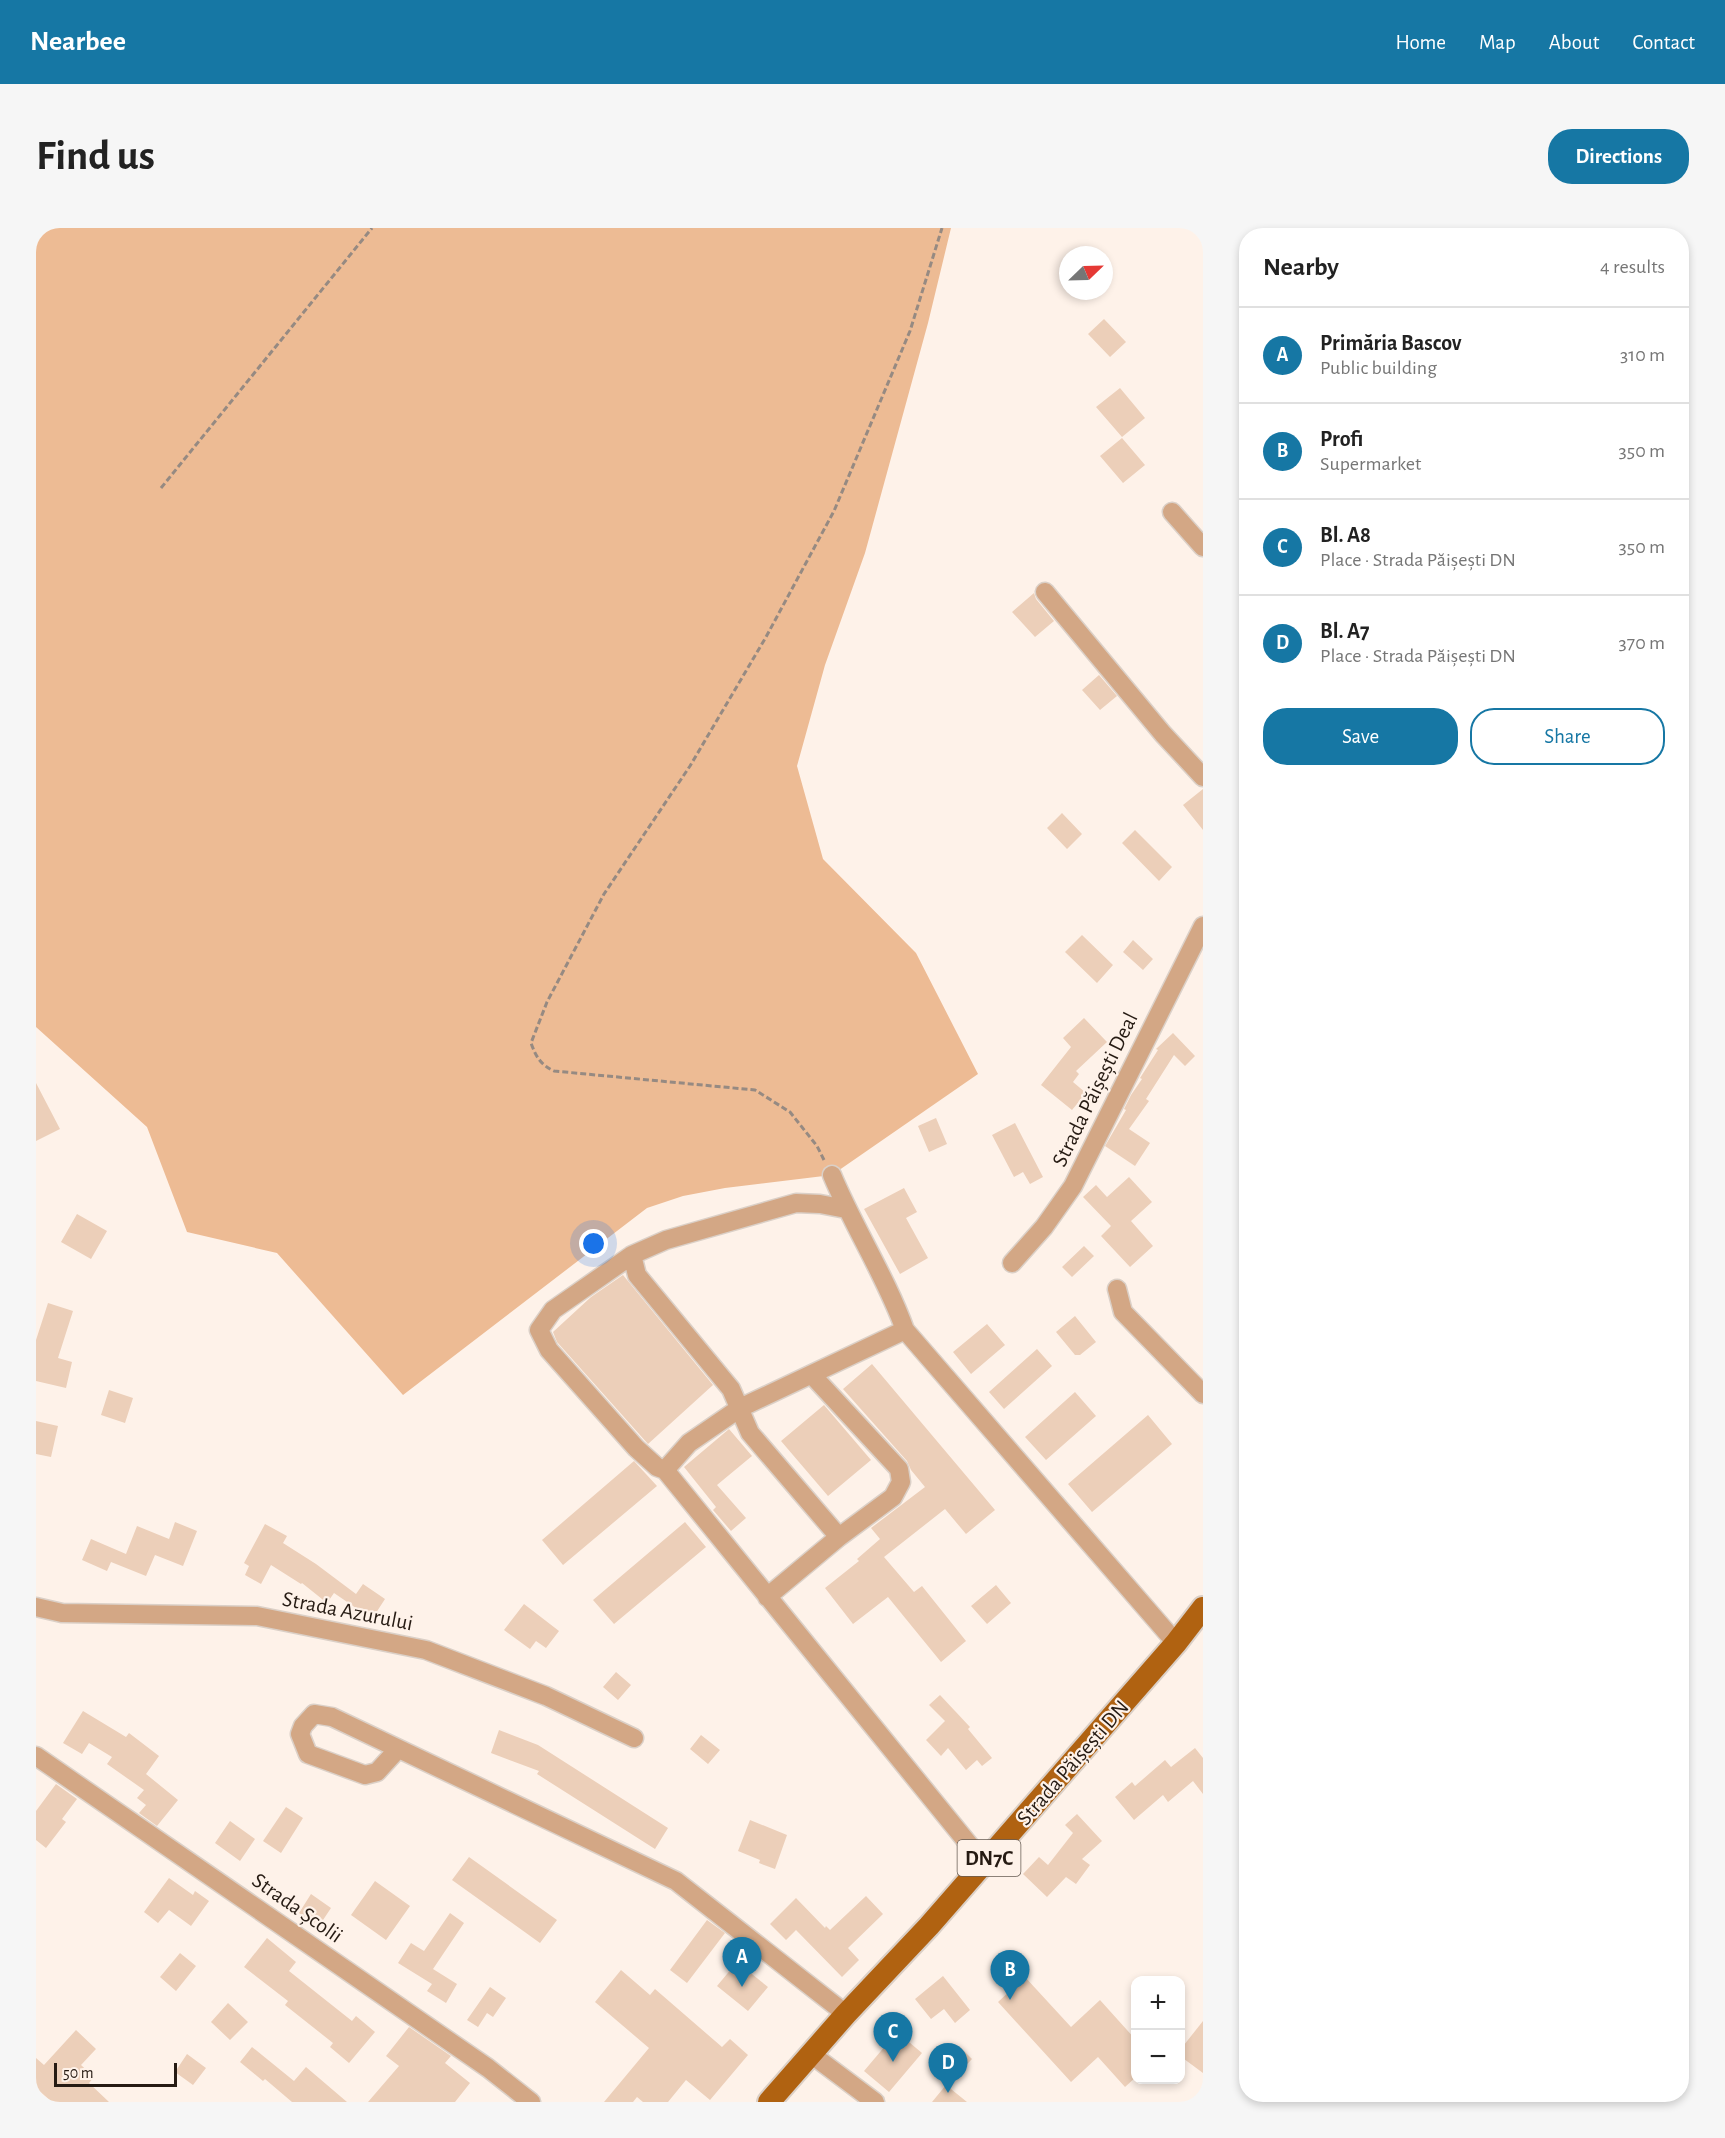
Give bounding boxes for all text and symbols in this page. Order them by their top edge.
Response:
text: Nearbee [30,28,126,56]
text: Home [1395,32,1446,53]
text: Map [1479,32,1516,53]
text: About [1549,32,1599,53]
text: Contact [1632,32,1695,53]
button: Directions [1548,129,1689,184]
text: Find us [36,135,155,177]
north arrow [1059,246,1113,300]
text: Nearby [1263,254,1339,280]
text: 4 results [1600,257,1665,277]
text: Primăria Bascov [1320,332,1462,354]
text: A [1277,345,1289,365]
text: 310 m [1620,345,1665,365]
text: Public building [1320,358,1437,378]
text: Profi [1320,428,1363,450]
text: B [1277,441,1288,461]
text: 350 m [1619,441,1665,461]
text: Supermarket [1320,454,1421,474]
text: Bl. A8 [1320,524,1371,546]
text: C [1277,537,1288,557]
text: 350 m [1619,537,1665,557]
text: Place · Strada Păișești DN [1320,550,1516,570]
text: Bl. A7 [1320,620,1370,642]
text: D [1276,633,1289,653]
text: 370 m [1619,633,1665,653]
text: Place · Strada Păișești DN [1320,646,1516,666]
button: Save [1263,708,1458,765]
button: Share [1470,708,1665,765]
street label: Strada Păișești Deal [1048,1009,1143,1171]
your location [579,1229,608,1258]
street label: Strada Azurului [281,1588,415,1634]
street label: Strada Păișești DN [1013,1696,1134,1831]
road number: DN7C [958,1840,1020,1876]
street label: Strada Școlii [247,1869,347,1949]
pin: A [722,1938,762,1987]
pin: B [990,1950,1030,2000]
map controls [1131,1976,1185,2084]
button: + [1131,1976,1185,2030]
pin: C [874,2012,912,2062]
button: − [1131,2030,1185,2084]
pin: D [928,2044,968,2093]
scale bar [54,2060,177,2088]
text: 50 m [63,2065,94,2081]

